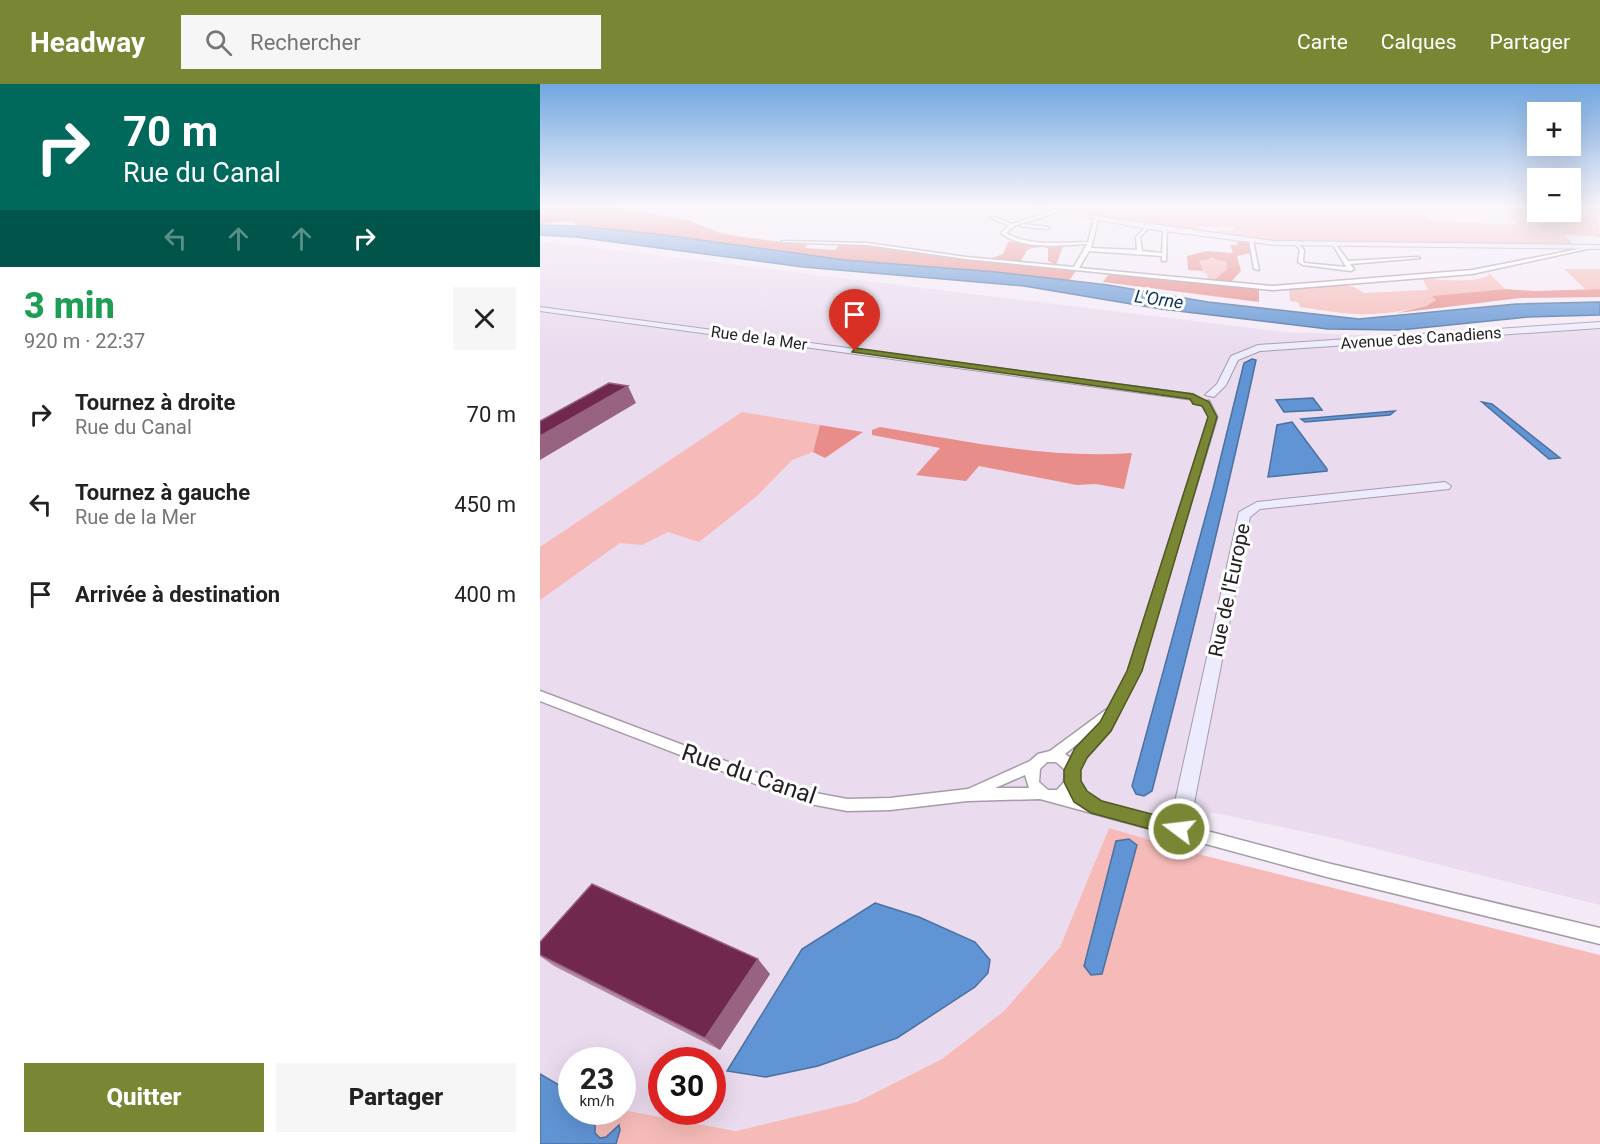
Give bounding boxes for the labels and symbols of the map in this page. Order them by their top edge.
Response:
water label: L'Orne [1133,285,1185,313]
pin [829,289,880,351]
street label: Rue de la Mer [710,322,809,354]
street label: Avenue des Canadiens [1340,323,1502,353]
street label: Rue de l'Europe [1203,521,1255,659]
street label: Rue du Canal [678,738,820,810]
position arrow [1147,797,1211,861]
speed limit sign: 30 [648,1047,726,1125]

